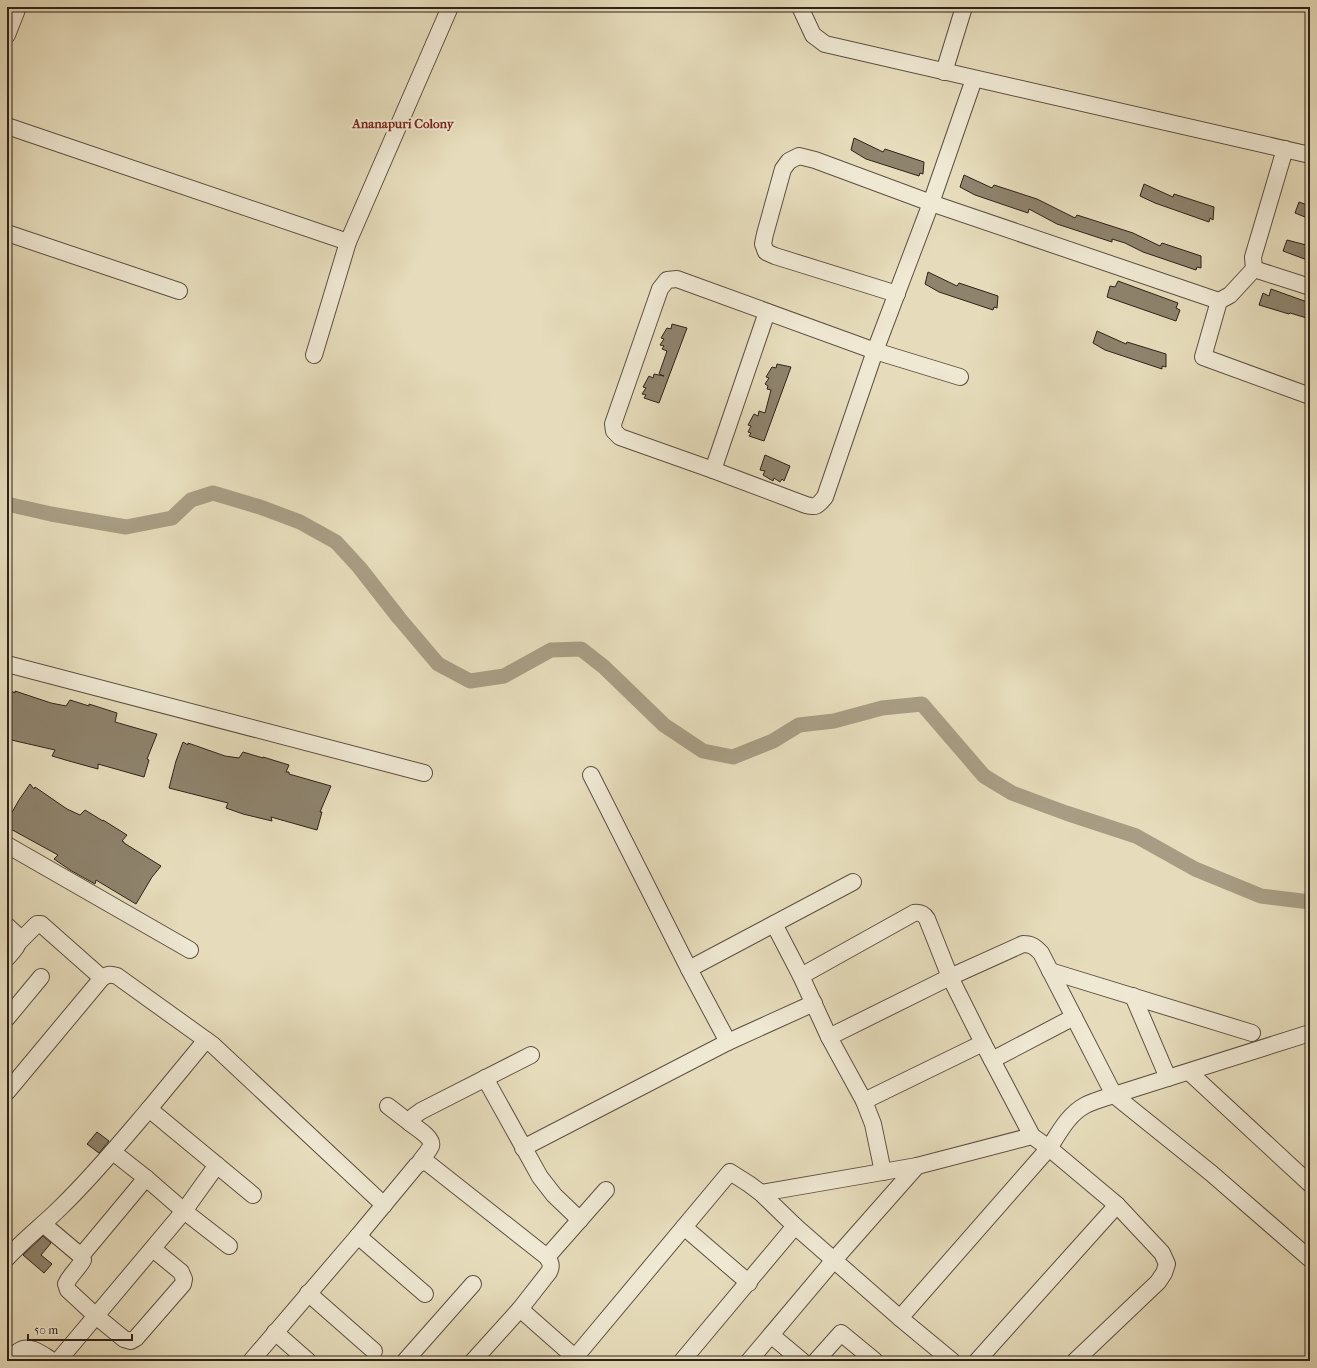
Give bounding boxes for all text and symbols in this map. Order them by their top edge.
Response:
district label: Ananapuri Colony [351,116,455,132]
scale bar [28,1316,132,1342]
text: 50 m [34,1323,58,1337]

